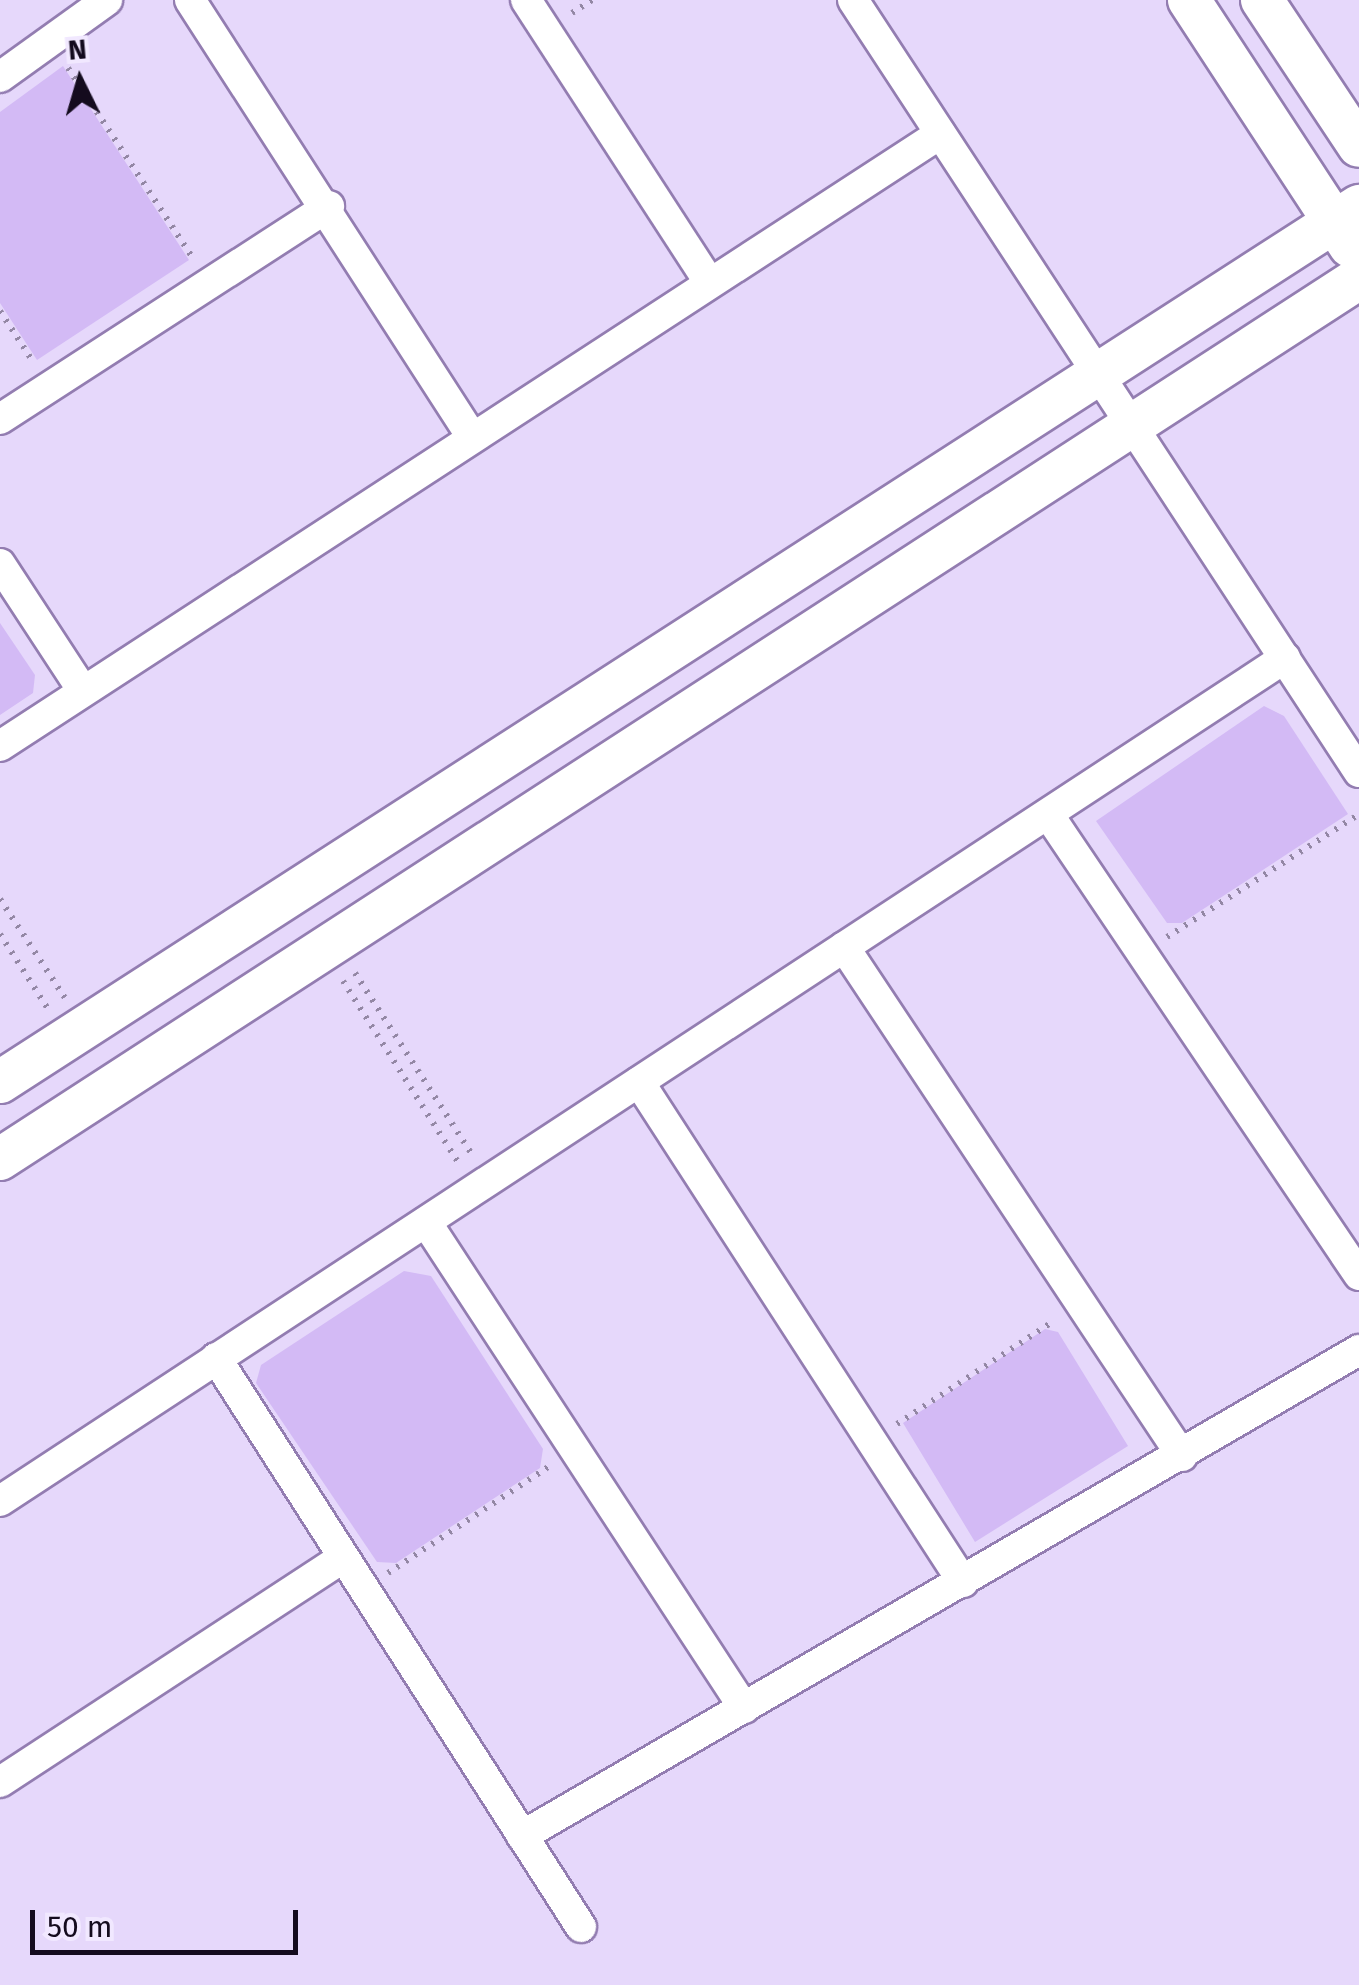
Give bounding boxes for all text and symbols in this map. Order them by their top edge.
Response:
north arrow [30,30,130,130]
text: N [67,32,88,67]
scale bar [35,1890,302,1952]
text: 50 m [47,1909,112,1945]

